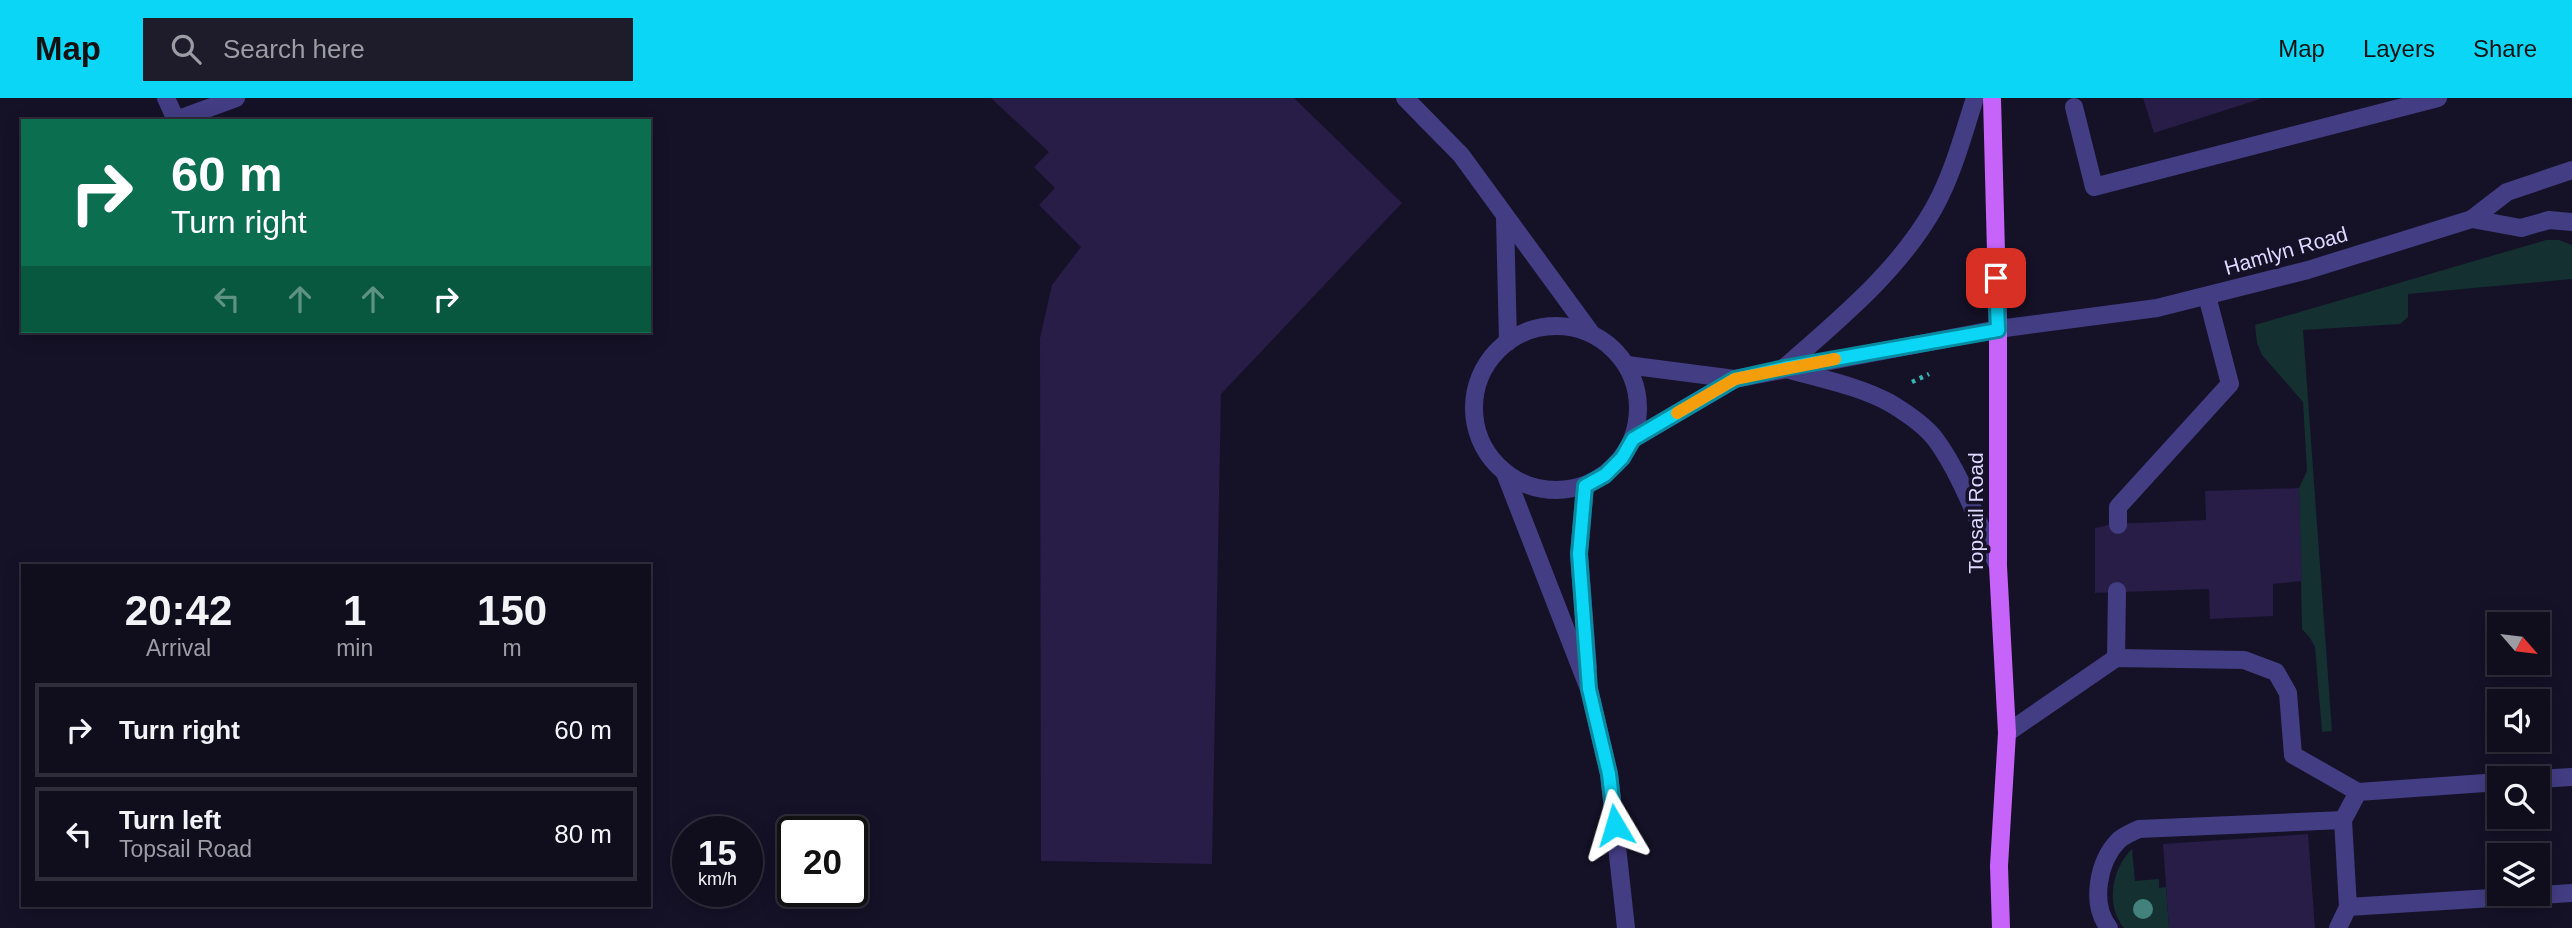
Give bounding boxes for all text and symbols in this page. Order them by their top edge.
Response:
search box [143,18,633,81]
text: Map [35,30,101,67]
icon: search [167,30,205,68]
text: Search here [223,34,365,64]
text: Map [2278,35,2325,62]
text: Layers [2363,35,2435,62]
text: Share [2473,35,2537,62]
icon: right [56,147,147,238]
text: 60 m [171,147,283,201]
text: Turn right [171,204,307,240]
street label: Hamlyn Road [2222,222,2350,279]
pin [1966,248,2026,308]
icon: arrive [1977,259,2015,297]
icon: left [208,280,246,318]
icon: ahead [281,280,319,318]
icon: ahead [354,280,392,318]
icon: right [427,280,465,318]
street label: Topsail Road [1964,452,1987,574]
text: 20:42 [125,587,232,634]
text: 1 [343,587,366,634]
text: 150 [477,587,547,634]
north arrow [2487,612,2550,676]
map controls [2487,612,2550,906]
text: Arrival [146,635,211,661]
text: min [336,635,373,661]
text: m [503,635,522,661]
button: sound [2487,689,2550,752]
icon: right [60,711,98,749]
text: Turn right [119,715,240,745]
text: 60 m [554,715,612,745]
button: search [2487,766,2550,829]
position arrow [1578,788,1652,862]
text: Turn left [119,805,221,835]
icon: left [60,815,98,853]
speed limit sign: 20 [777,816,868,907]
text: 80 m [554,819,612,849]
text: 15 [698,833,737,872]
text: Topsail Road [119,836,252,862]
button: layers [2487,843,2550,906]
text: km/h [698,869,737,889]

